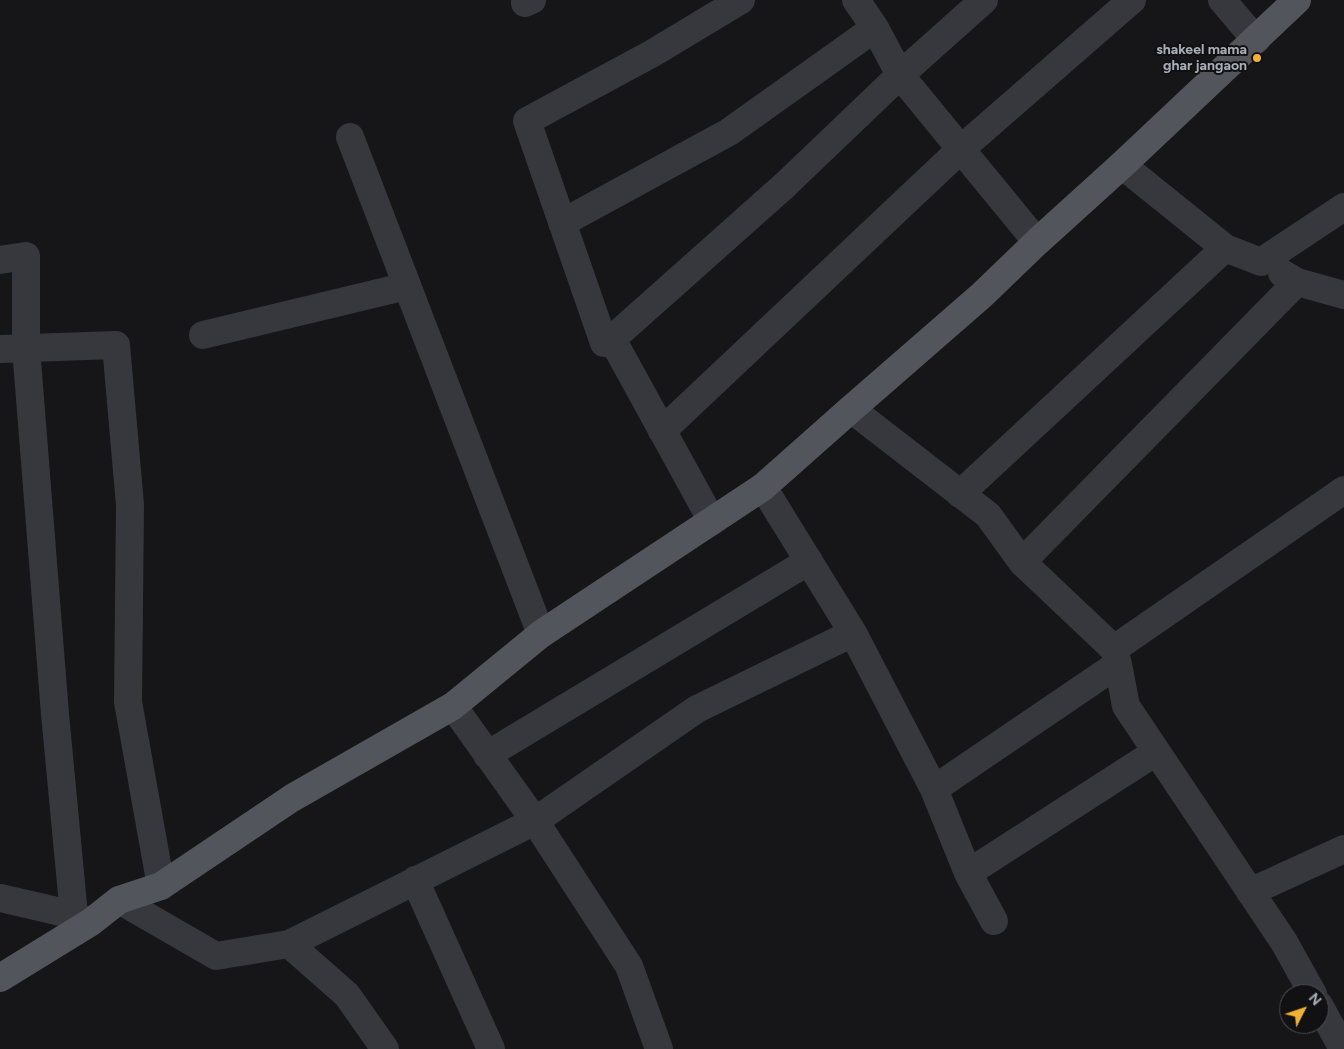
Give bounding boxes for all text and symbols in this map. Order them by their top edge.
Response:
place label: shakeel mama ghar jangaon [1156,42,1247,74]
marker: shakeel mama ghar jangaon [1251,52,1263,64]
north arrow [1279,984,1329,1034]
text: N [1305,990,1325,1009]

